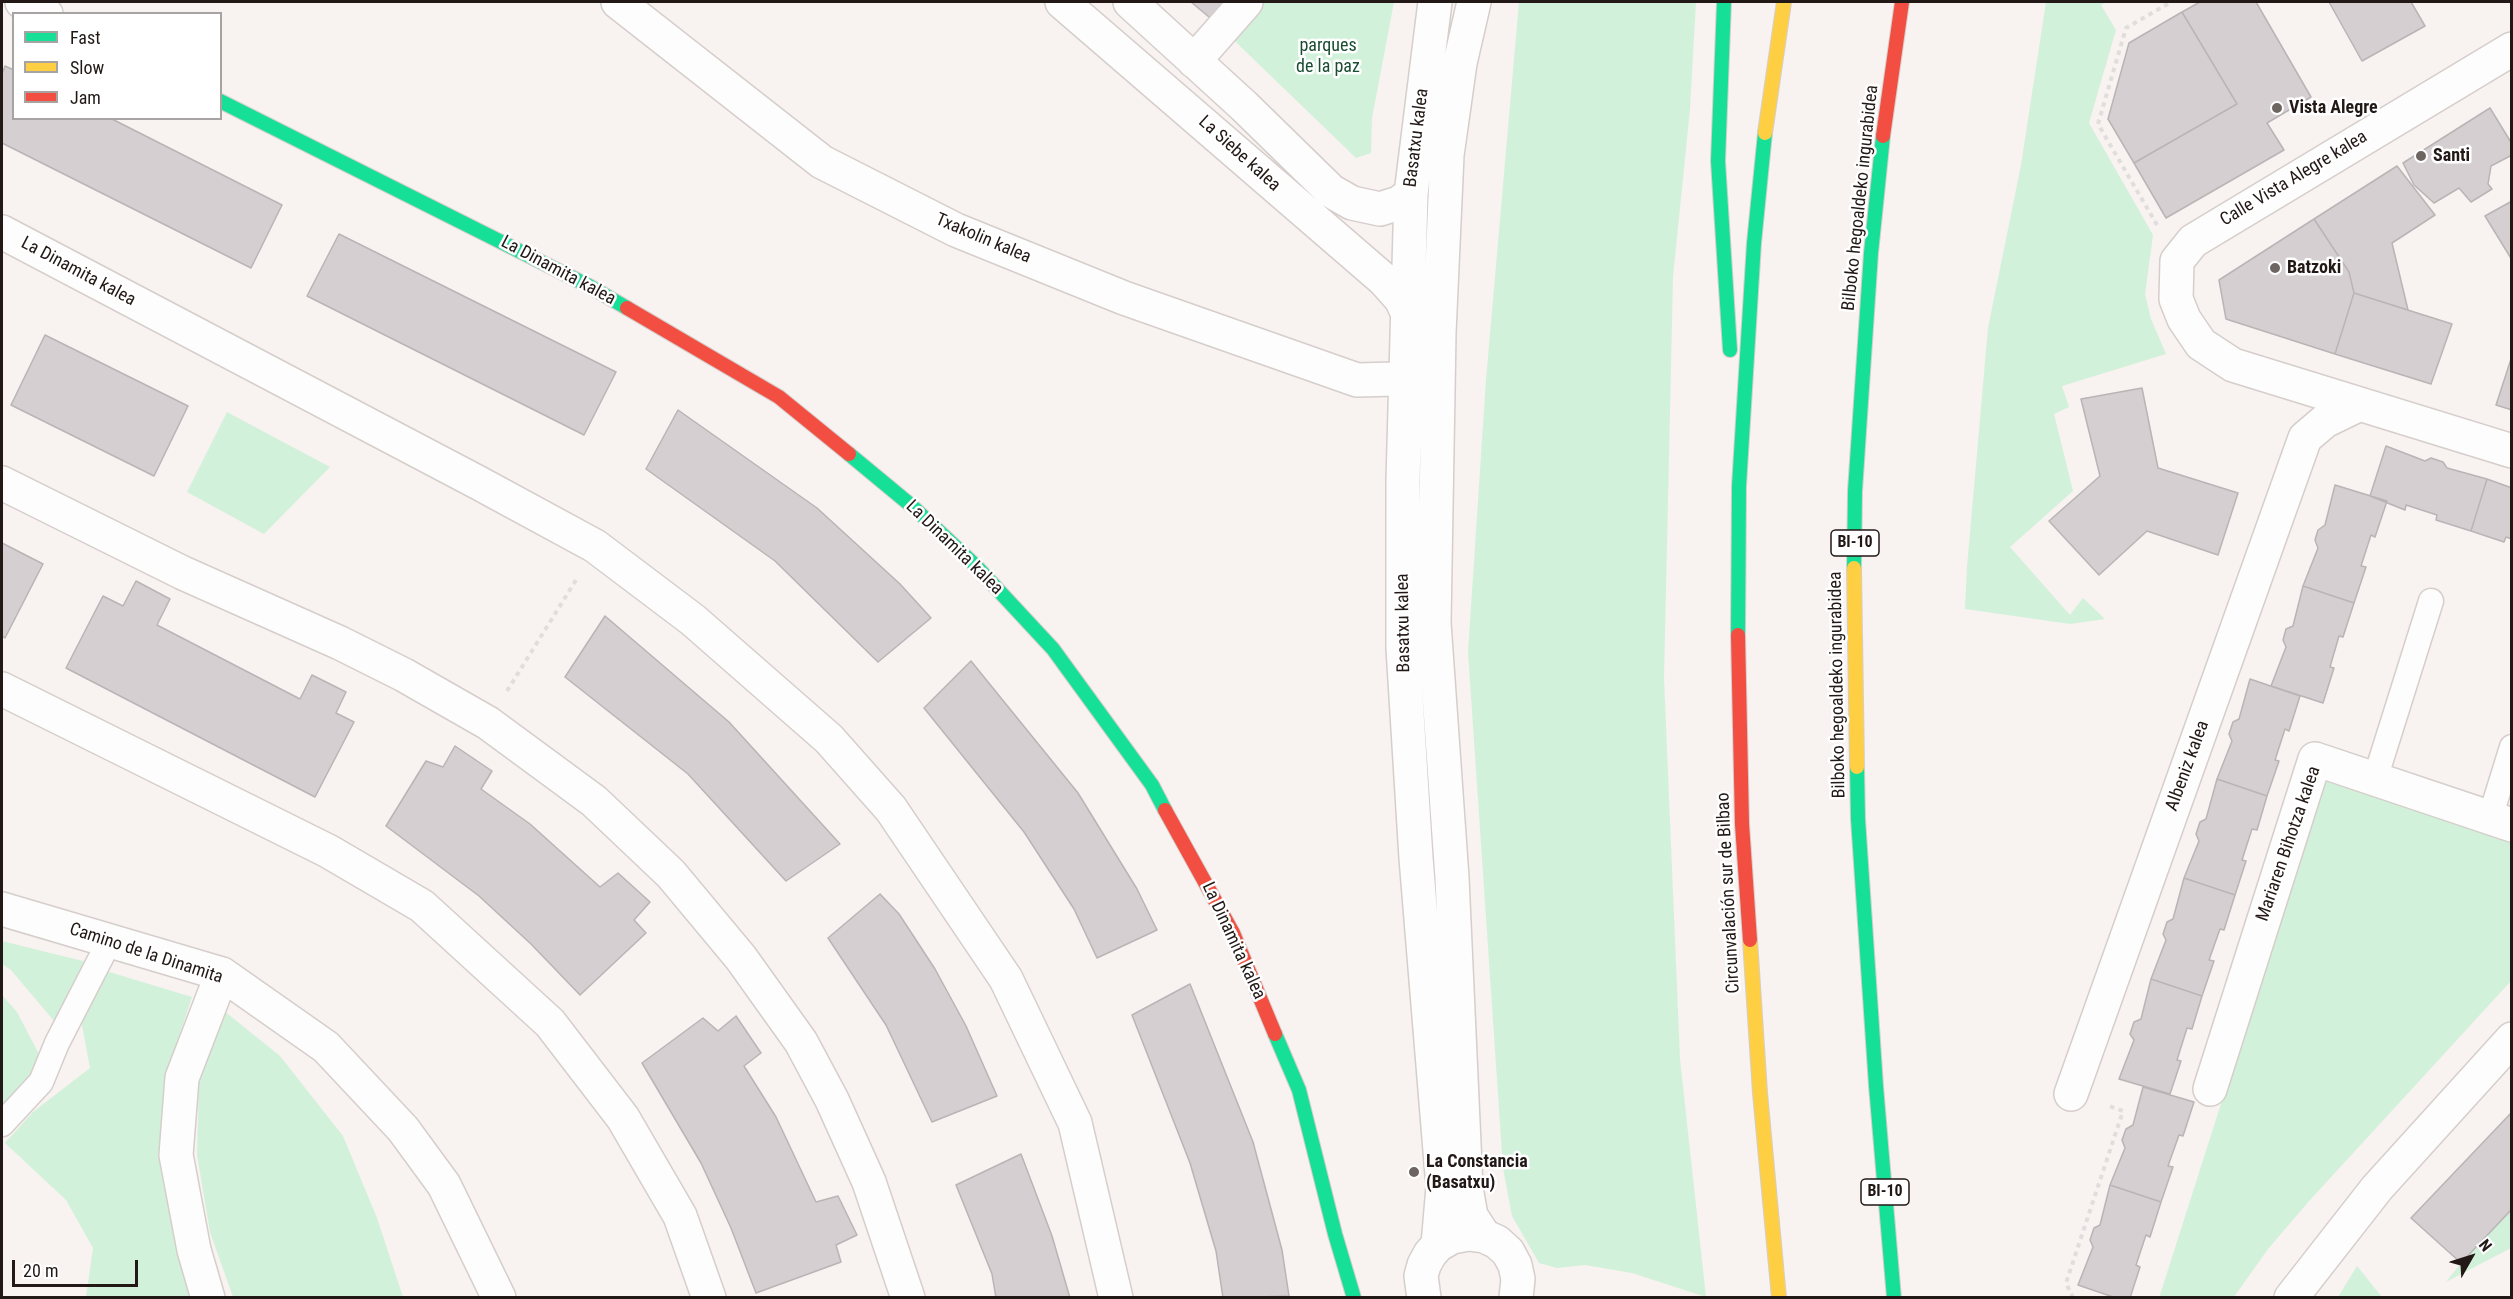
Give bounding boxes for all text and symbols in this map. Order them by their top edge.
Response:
legend [12,12,222,120]
text: Fast [70,27,101,48]
park label: parques de la paz [1296,35,1360,78]
text: Slow [70,57,104,78]
street label: Bilboko hegoaldeko ingurabidea [1838,84,1884,312]
text: Jam [70,87,101,108]
street label: Basatxu kalea [1400,87,1434,189]
place label: Vista Alegre [2289,97,2378,119]
marker: Vista Alegre [2270,101,2284,115]
street label: La Siebe kalea [1194,112,1284,196]
street label: Calle Vista Alegre kalea [2217,127,2371,231]
place label: Santi [2433,145,2470,167]
marker: Santi [2414,149,2428,163]
street label: Txakolin kalea [932,209,1034,269]
street label: La Dinamita kalea [497,232,619,310]
street label: La Dinamita kalea [17,233,139,311]
place label: Batzoki [2287,257,2341,279]
marker: Batzoki [2268,261,2282,275]
street label: La Dinamita kalea [901,496,1007,600]
road number: BI-10 [1831,530,1879,556]
street label: Bilboko hegoaldeko ingurabidea [1825,571,1851,799]
street label: Basatxu kalea [1392,573,1416,673]
street label: Albeniz kalea [2162,718,2214,814]
street label: Mariaren Bihotza kalea [2252,764,2326,924]
street label: Circunvalación sur de Bilbao [1713,792,1745,994]
street label: La Dinamita kalea [1196,879,1270,1003]
street label: Camino de la Dinamita [67,919,225,989]
place label: La Constancia (Basatxu) [1426,1151,1528,1194]
marker: La Constancia (Basatxu) [1407,1165,1421,1179]
road number: BI-10 [1861,1179,1909,1205]
north arrow [2441,1227,2501,1287]
text: N [2475,1236,2496,1255]
scale bar [15,1248,141,1286]
text: 20 m [23,1260,58,1281]

